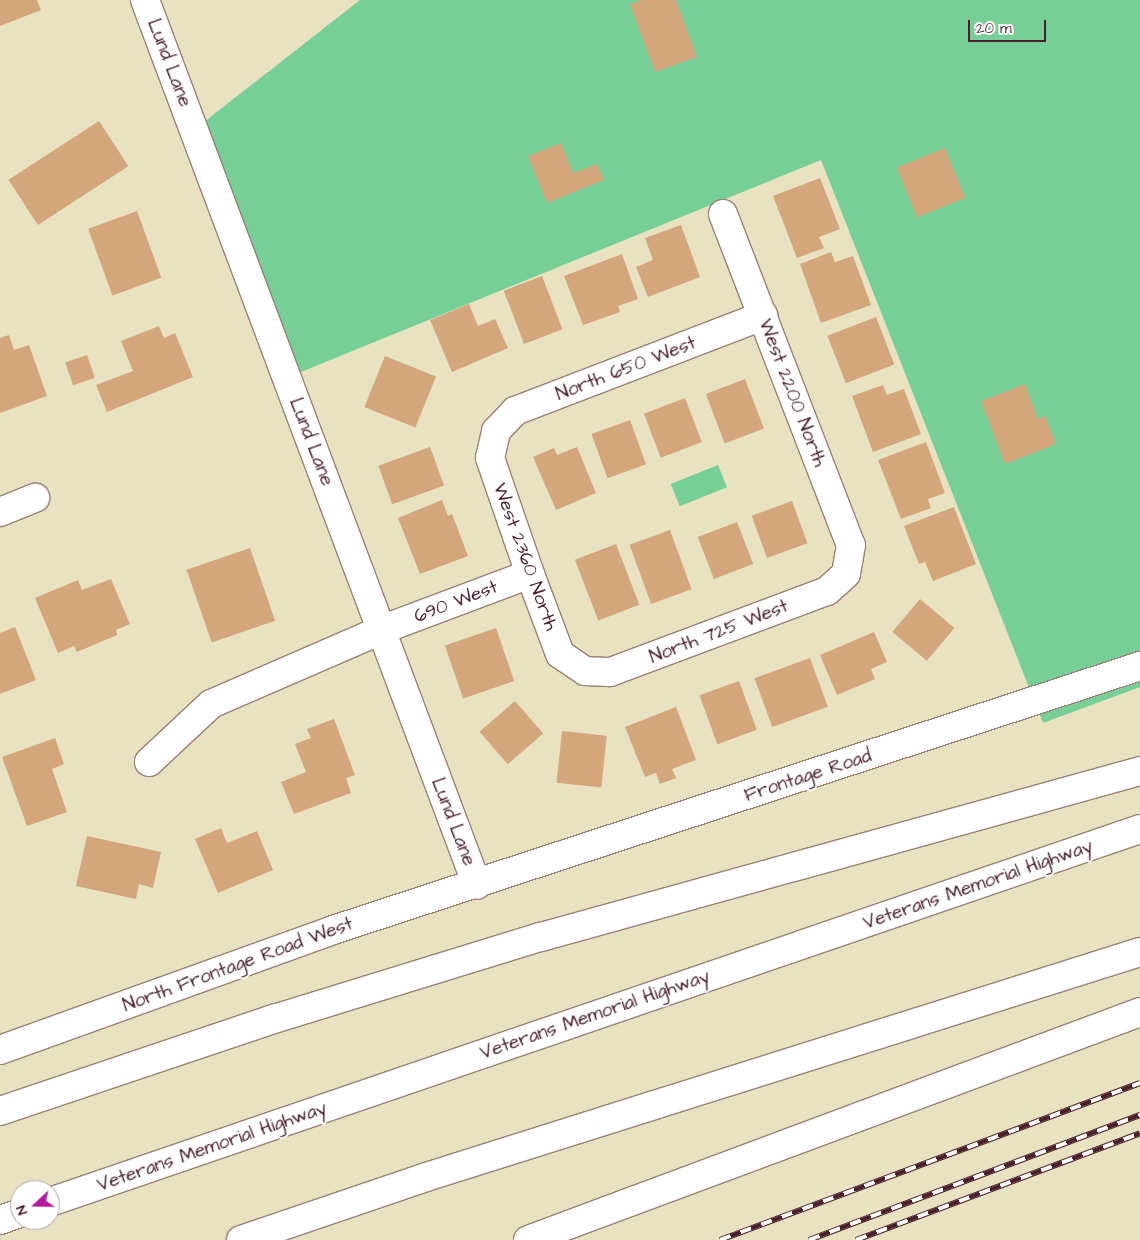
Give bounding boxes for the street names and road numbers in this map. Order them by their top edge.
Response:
street label: Lund Lane [142,16,196,110]
street label: West 2200 North [753,316,831,470]
street label: North 650 West [553,332,699,406]
street label: Lund Lane [284,395,338,489]
street label: West 2360 North [488,480,562,634]
street label: 690 West [411,576,501,628]
street label: North 725 West [646,595,792,669]
street label: Frontage Road [741,745,875,807]
street label: Lund Lane [426,775,480,869]
street label: Veterans Memorial Highway [860,835,1096,935]
street label: North Frontage Road West [120,913,356,1017]
street label: Veterans Memorial Highway [477,965,713,1065]
street label: Veterans Memorial Highway [94,1097,330,1197]

